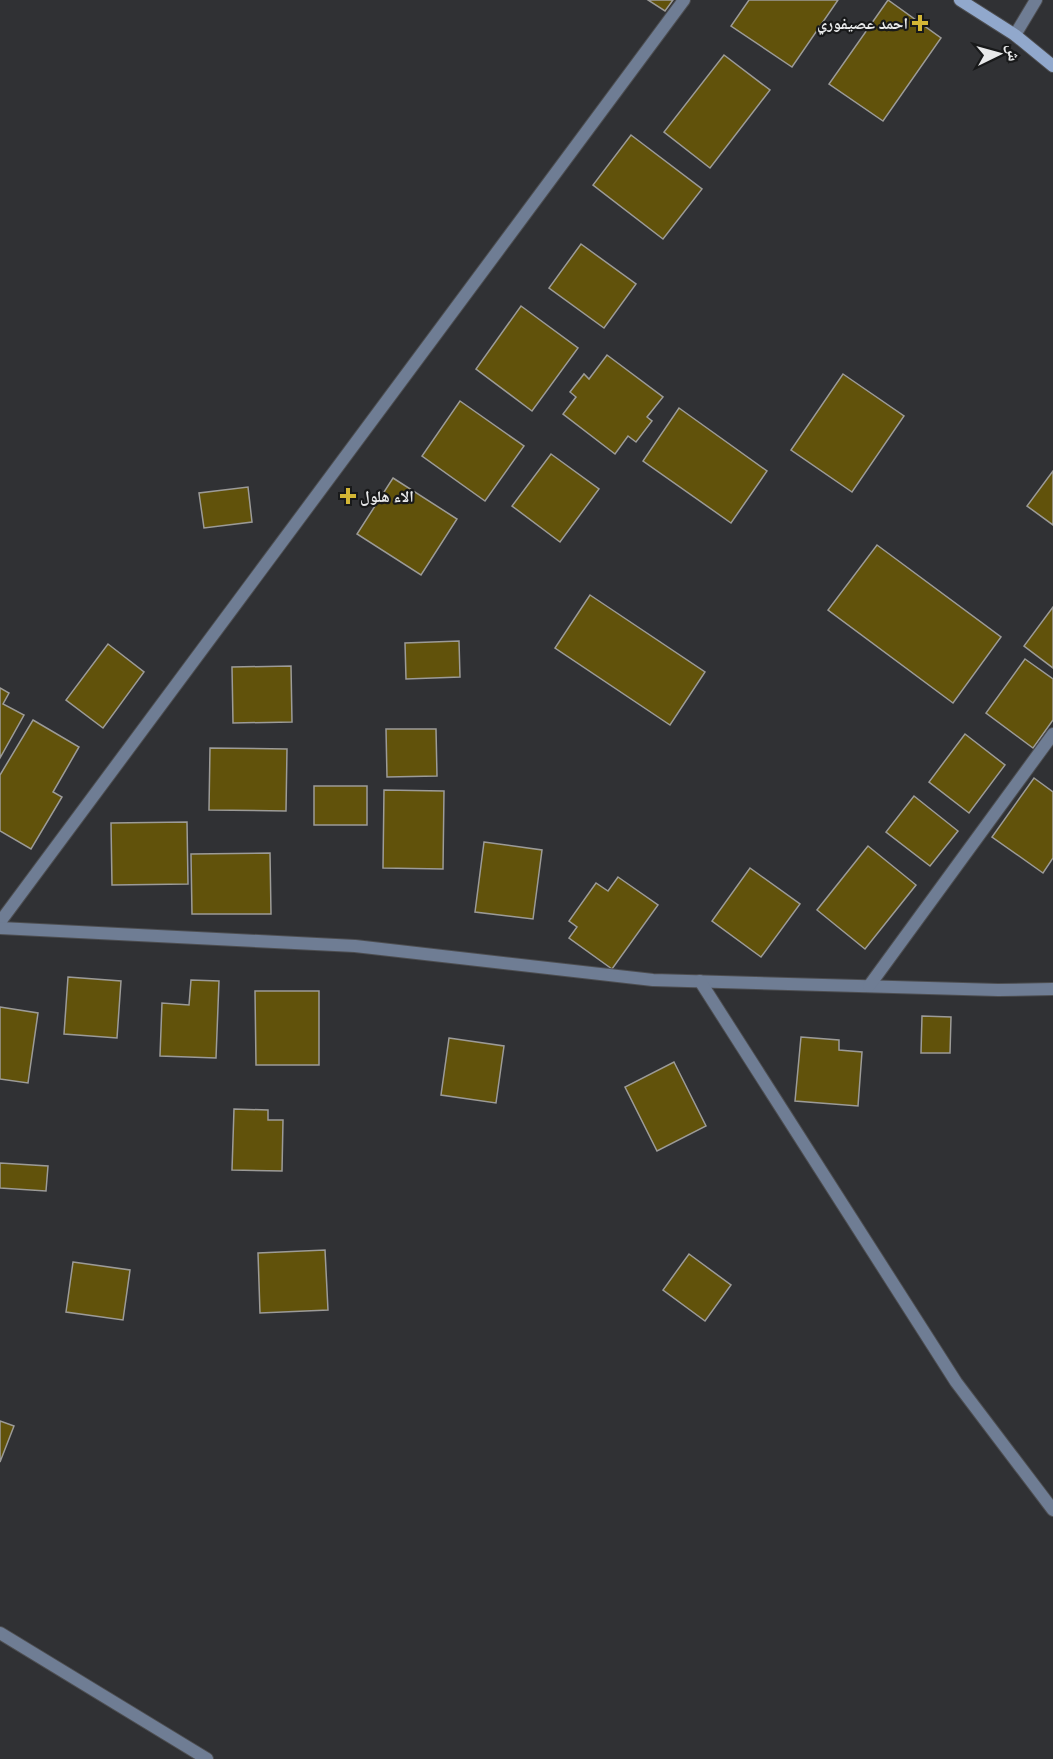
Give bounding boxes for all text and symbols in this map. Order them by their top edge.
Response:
place label: احمد عصيفوري [817,14,908,35]
marker: احمد عصيفوري [913,16,927,30]
north arrow [969,24,1029,84]
text: ش [1003,43,1024,62]
place label: الاء هلول [360,487,414,506]
marker: الاء هلول [341,489,355,503]

